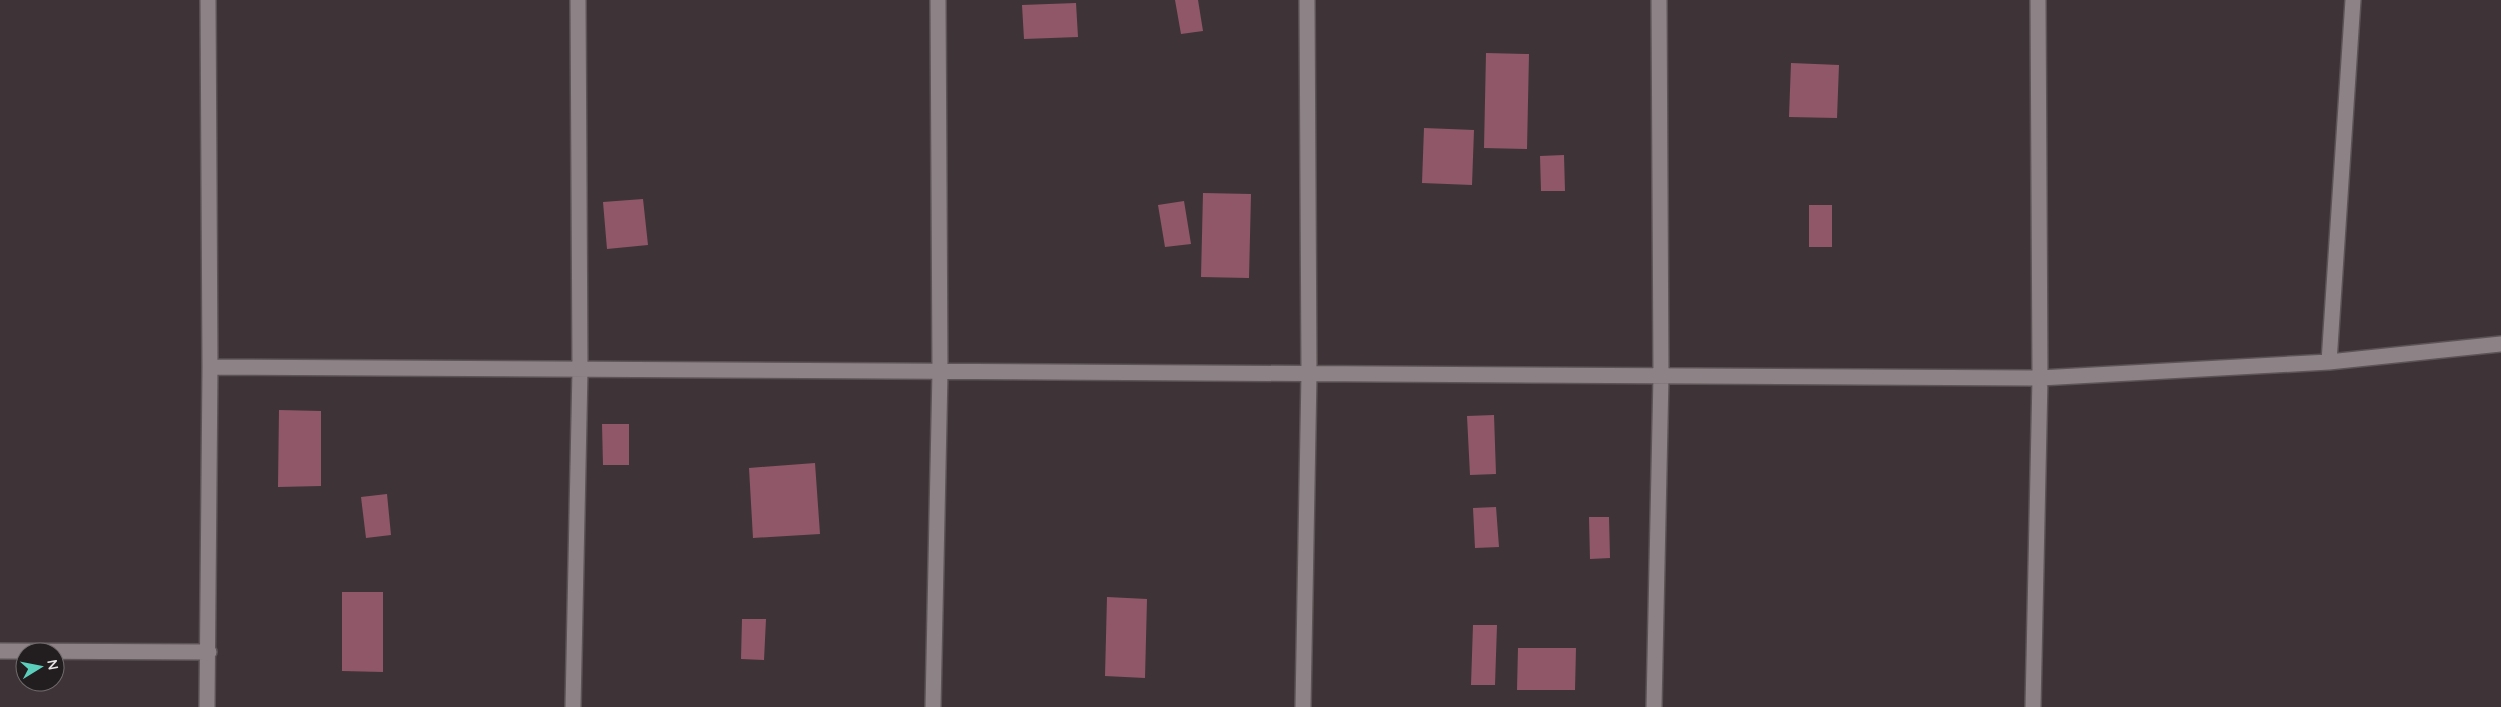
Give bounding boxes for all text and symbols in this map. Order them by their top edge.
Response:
north arrow [15,642,65,692]
text: N [43,658,63,671]

